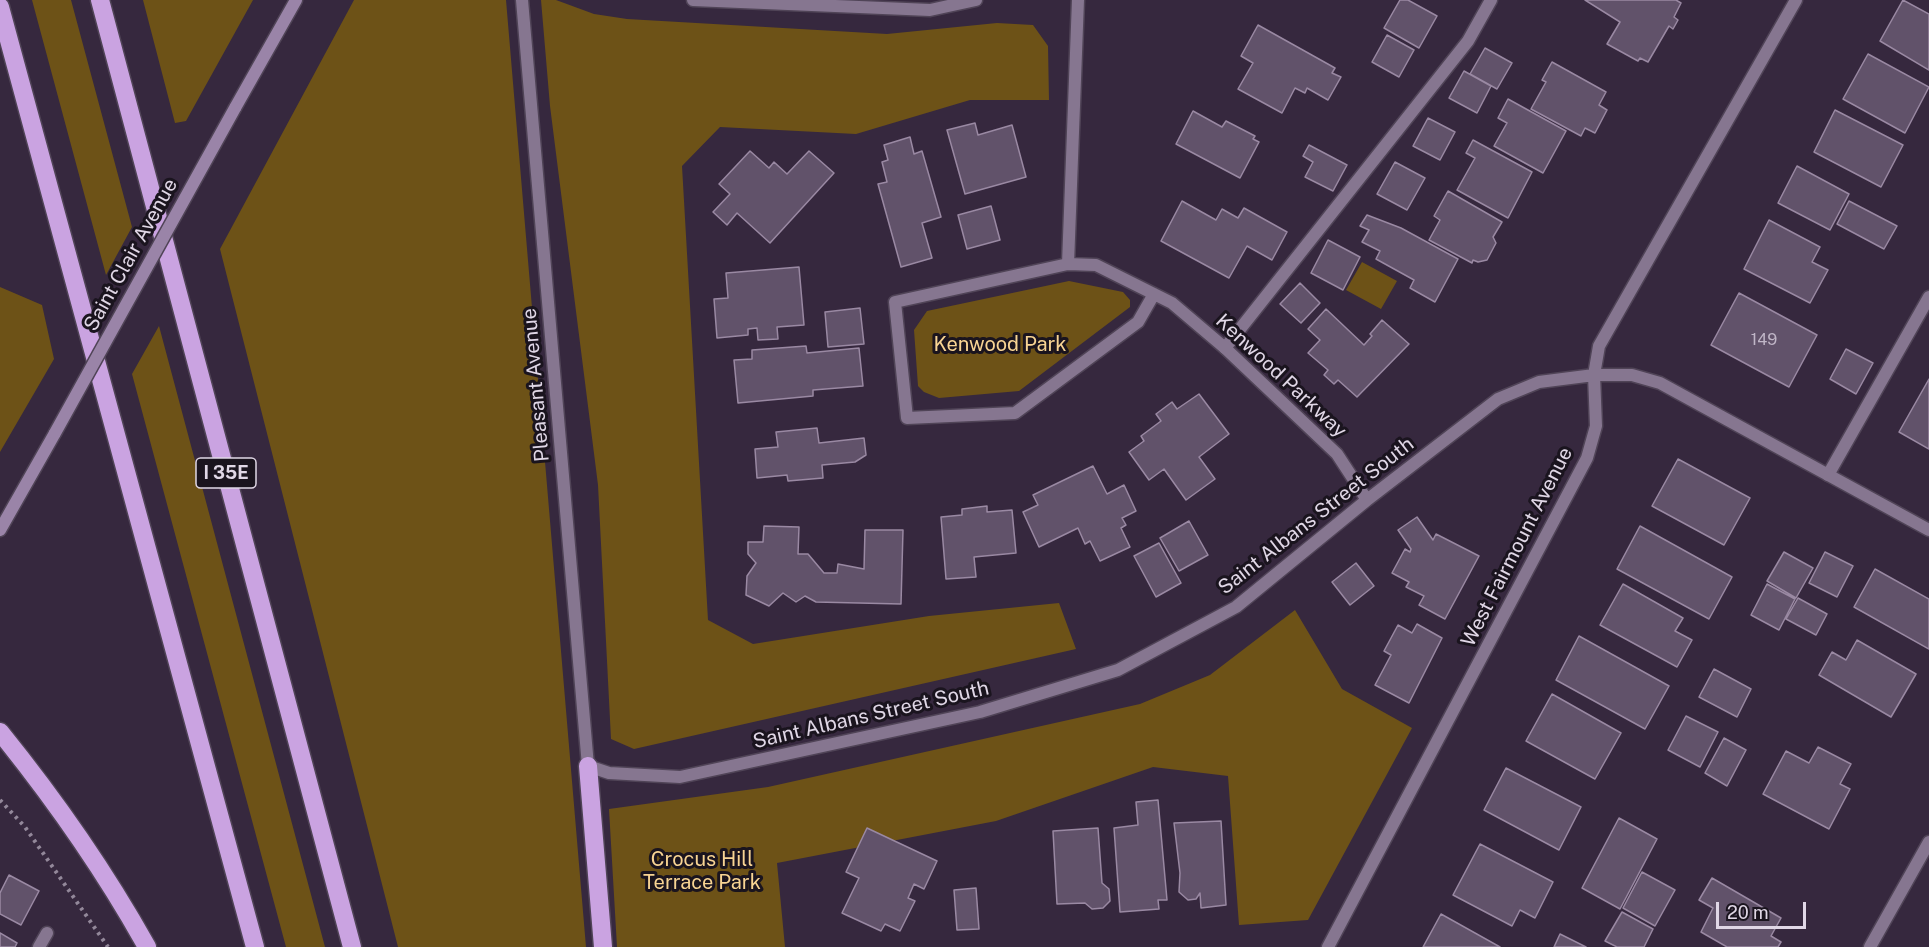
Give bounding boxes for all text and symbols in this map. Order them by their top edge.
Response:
street label: Saint Clair Avenue [79,175,183,335]
street label: Pleasant Avenue [517,307,555,463]
street label: Kenwood Parkway [1211,309,1351,443]
house number: 149 [1751,330,1777,350]
park label: Kenwood Park [933,333,1067,357]
street label: Saint Albans Street South [1213,432,1419,600]
street label: West Fairmount Avenue [1456,443,1578,651]
road number: I 35E [196,458,256,488]
street label: Saint Albans Street South [751,676,991,754]
park label: Crocus Hill Terrace Park [643,848,761,895]
scale bar [1719,890,1809,928]
text: 20 m [1727,902,1769,923]

